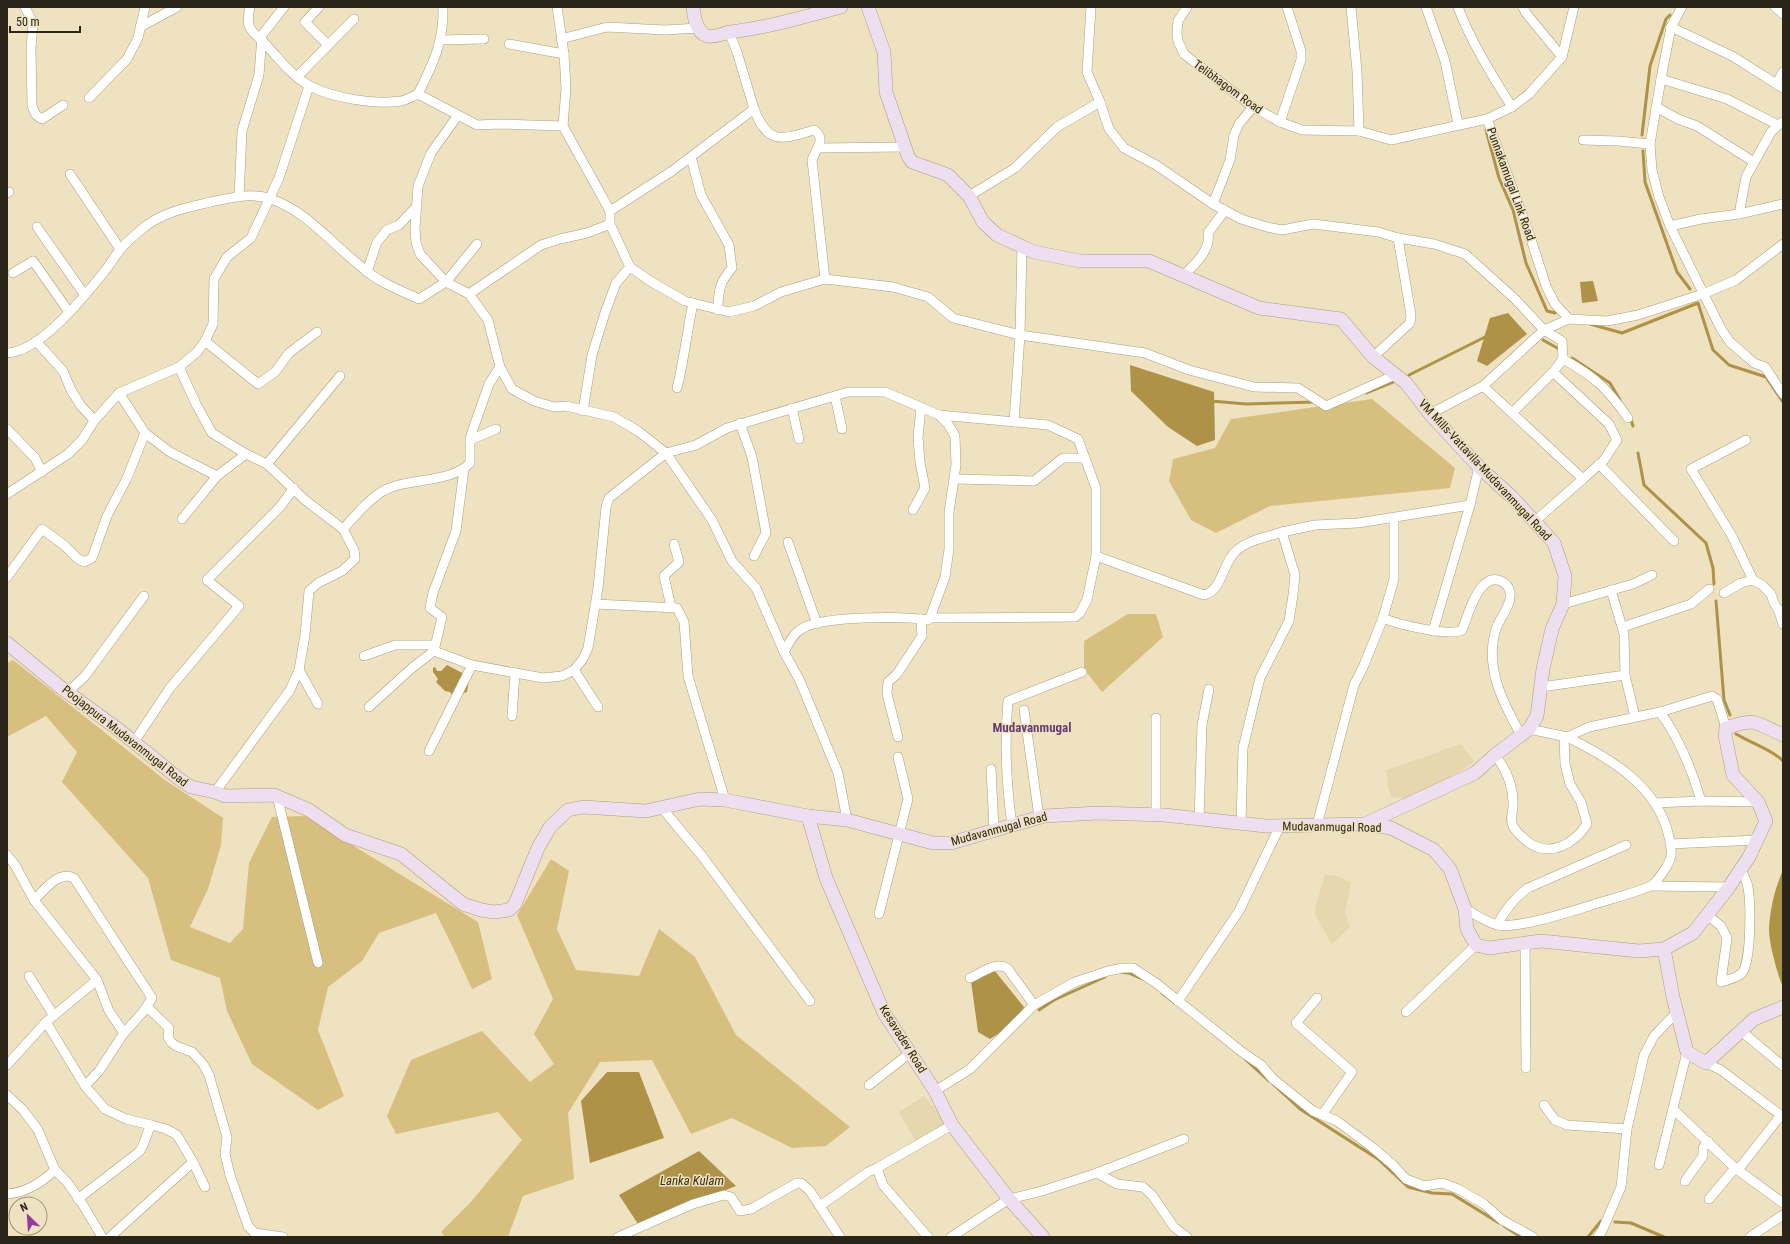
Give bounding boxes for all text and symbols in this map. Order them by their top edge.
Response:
scale bar [10,8,80,34]
text: 50 m [16,15,40,29]
street label: Telibhagom Road [1191,57,1265,117]
street label: Punnakamugal Link Road [1484,125,1538,243]
street label: VM Mills-Vattavila-Mudavanmugal Road [1416,397,1554,543]
street label: Poojappura Mudavanmugal Road [59,683,191,790]
district label: Mudavanmugal [993,720,1071,735]
street label: Mudavanmugal Road [949,809,1049,849]
street label: Mudavanmugal Road [1282,819,1382,835]
street label: Kesavadev Road [877,1002,929,1076]
water label: Lanka Kulam [660,1173,724,1188]
north arrow [8,1196,48,1236]
text: N [18,1200,30,1215]

